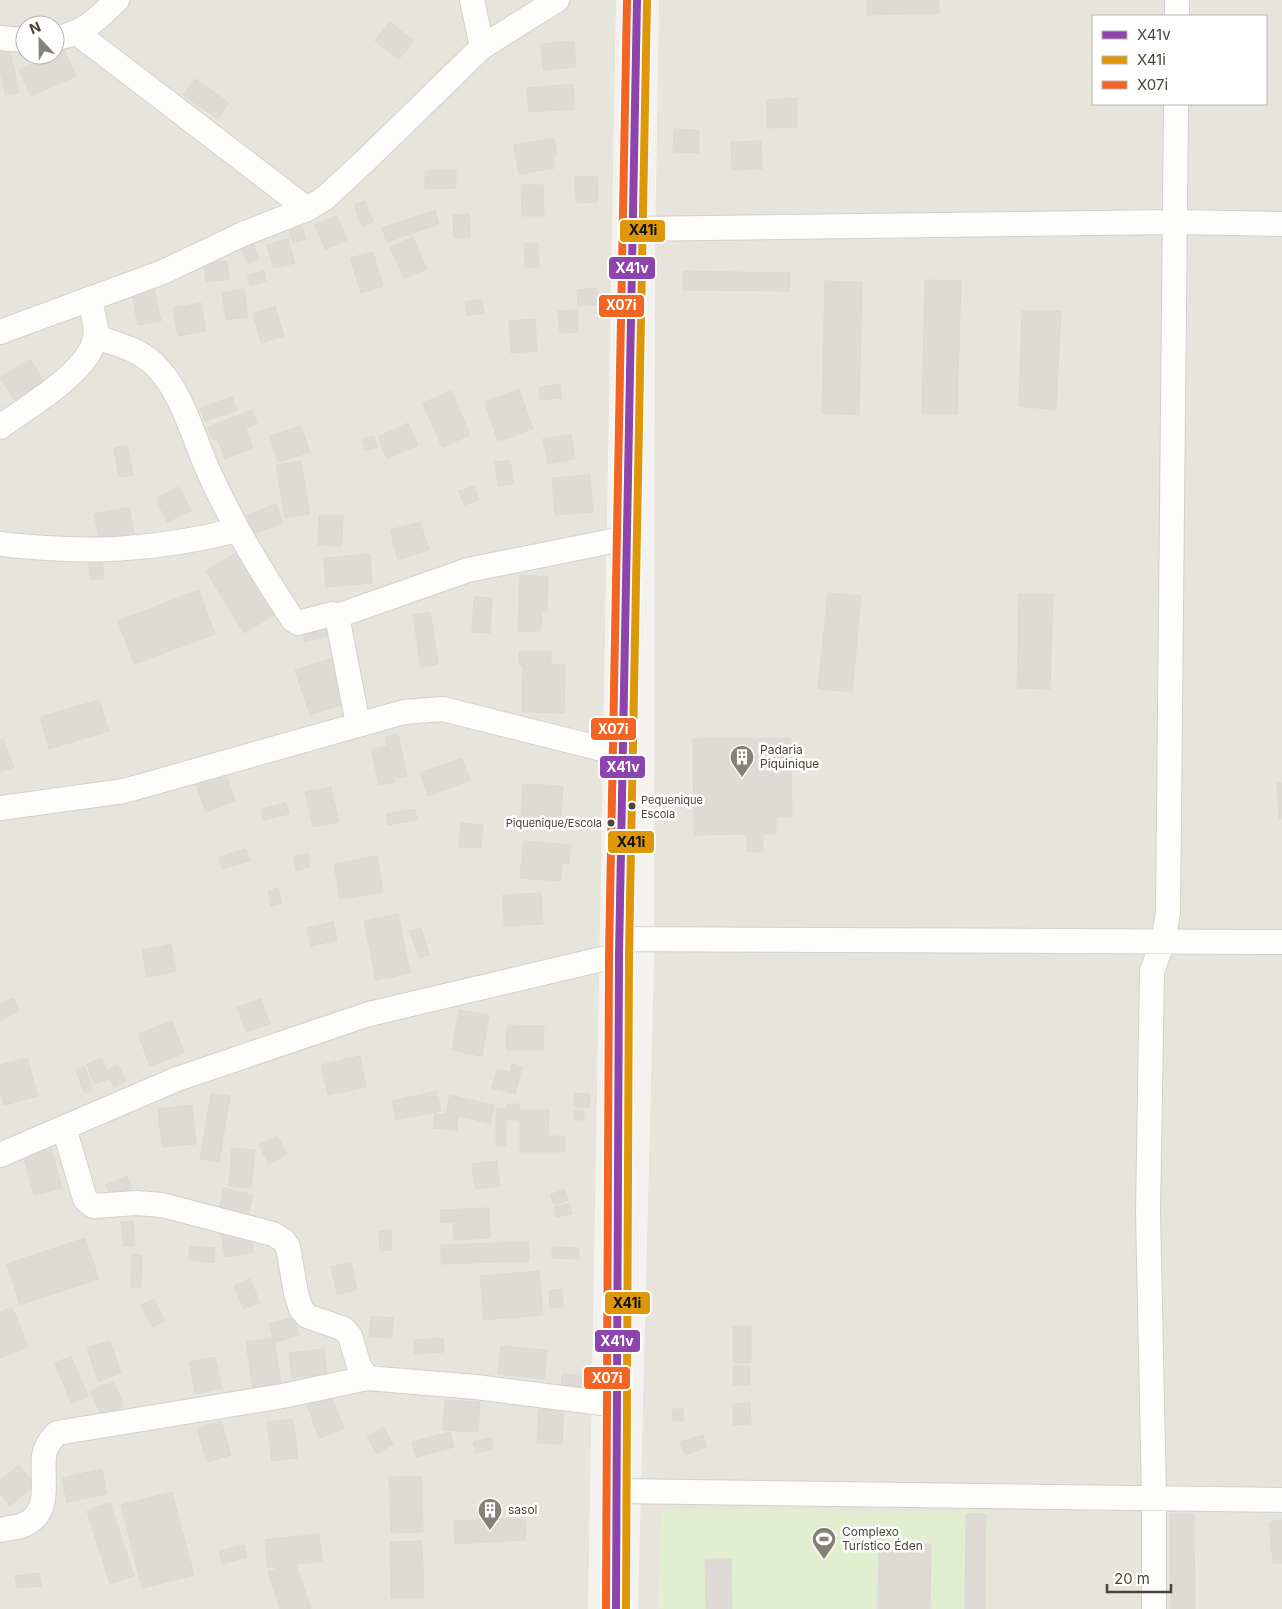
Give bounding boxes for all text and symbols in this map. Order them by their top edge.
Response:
north arrow [15,15,65,65]
legend [1092,15,1267,105]
text: N [27,18,43,37]
text: X41v [1137,25,1171,44]
text: X41i [1137,50,1166,69]
text: X07i [1137,75,1168,94]
line badge: X41i [619,219,666,243]
text: X41i [629,221,657,238]
line badge: X41v [608,256,656,280]
text: X41v [615,259,649,276]
line badge: X07i [598,294,645,318]
text: X07i [606,296,637,313]
line badge: X07i [590,717,637,741]
text: X07i [598,720,629,737]
place label: Padaria Piquinique [760,742,819,771]
building icon: Padaria Piquinique [729,744,755,778]
line badge: X41v [599,755,646,779]
text: X41v [606,758,640,775]
place label: Pequenique Escola [641,793,703,821]
marker: Pequenique Escola [627,801,637,811]
place label: Piquenique/Escola [506,816,602,830]
marker: Piquenique/Escola [606,818,616,828]
line badge: X41i [607,830,655,854]
text: X41i [617,833,645,850]
line badge: X41i [604,1291,651,1315]
text: X41i [613,1294,641,1311]
line badge: X41v [594,1329,641,1353]
text: X41v [600,1332,634,1349]
line badge: X07i [583,1366,631,1390]
text: X07i [592,1369,623,1386]
building icon: sasol [477,1497,503,1531]
place label: sasol [508,1502,538,1517]
place label: Complexo Turístico Éden [842,1524,923,1553]
sports icon: Complexo Turístico Éden [811,1526,837,1560]
scale bar [1107,1562,1171,1594]
text: 20 m [1114,1569,1150,1588]

